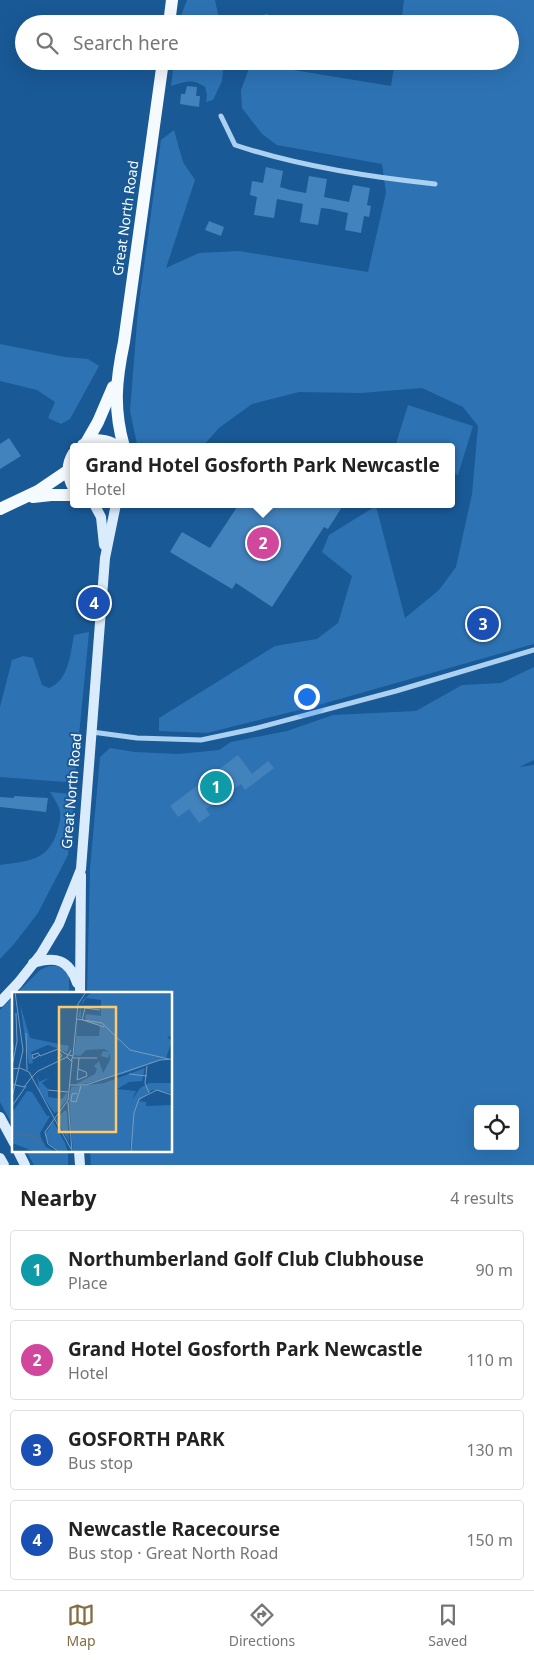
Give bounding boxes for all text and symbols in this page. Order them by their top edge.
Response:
search box [15,15,519,70]
icon: search [33,29,61,57]
text: Search here [73,30,179,56]
street label: Great North Road [108,159,142,277]
popup [70,443,455,508]
text: Grand Hotel Gosforth Park Newcastle [85,452,440,478]
text: Hotel [85,478,126,500]
pin: 2 [247,524,279,562]
pin: 4 [78,584,110,622]
pin: 3 [467,605,499,643]
your location [294,684,320,710]
street label: Great North Road [56,732,86,850]
pin: 1 [200,768,232,806]
inset map [12,992,172,1152]
map controls [474,1105,519,1150]
button: locate [474,1105,519,1150]
text: Nearby [20,1184,96,1212]
text: 4 results [450,1187,514,1209]
text: Northumberland Golf Club Clubhouse [68,1246,424,1272]
text: 1 [32,1259,42,1281]
text: 90 m [476,1259,513,1281]
text: Place [68,1272,108,1294]
text: Grand Hotel Gosforth Park Newcastle [68,1336,423,1362]
text: 2 [32,1349,42,1371]
text: 110 m [466,1349,513,1371]
text: Hotel [68,1362,108,1384]
text: GOSFORTH PARK [68,1426,225,1452]
text: 3 [32,1439,42,1461]
text: 130 m [466,1439,513,1461]
text: Bus stop [68,1452,133,1474]
text: Newcastle Racecourse [68,1516,280,1542]
text: 4 [32,1529,42,1551]
text: 150 m [466,1529,513,1551]
text: Bus stop · Great North Road [68,1542,278,1564]
tab: Map [67,1601,96,1650]
tab: Directions [229,1601,295,1650]
tab: Saved [428,1601,467,1650]

